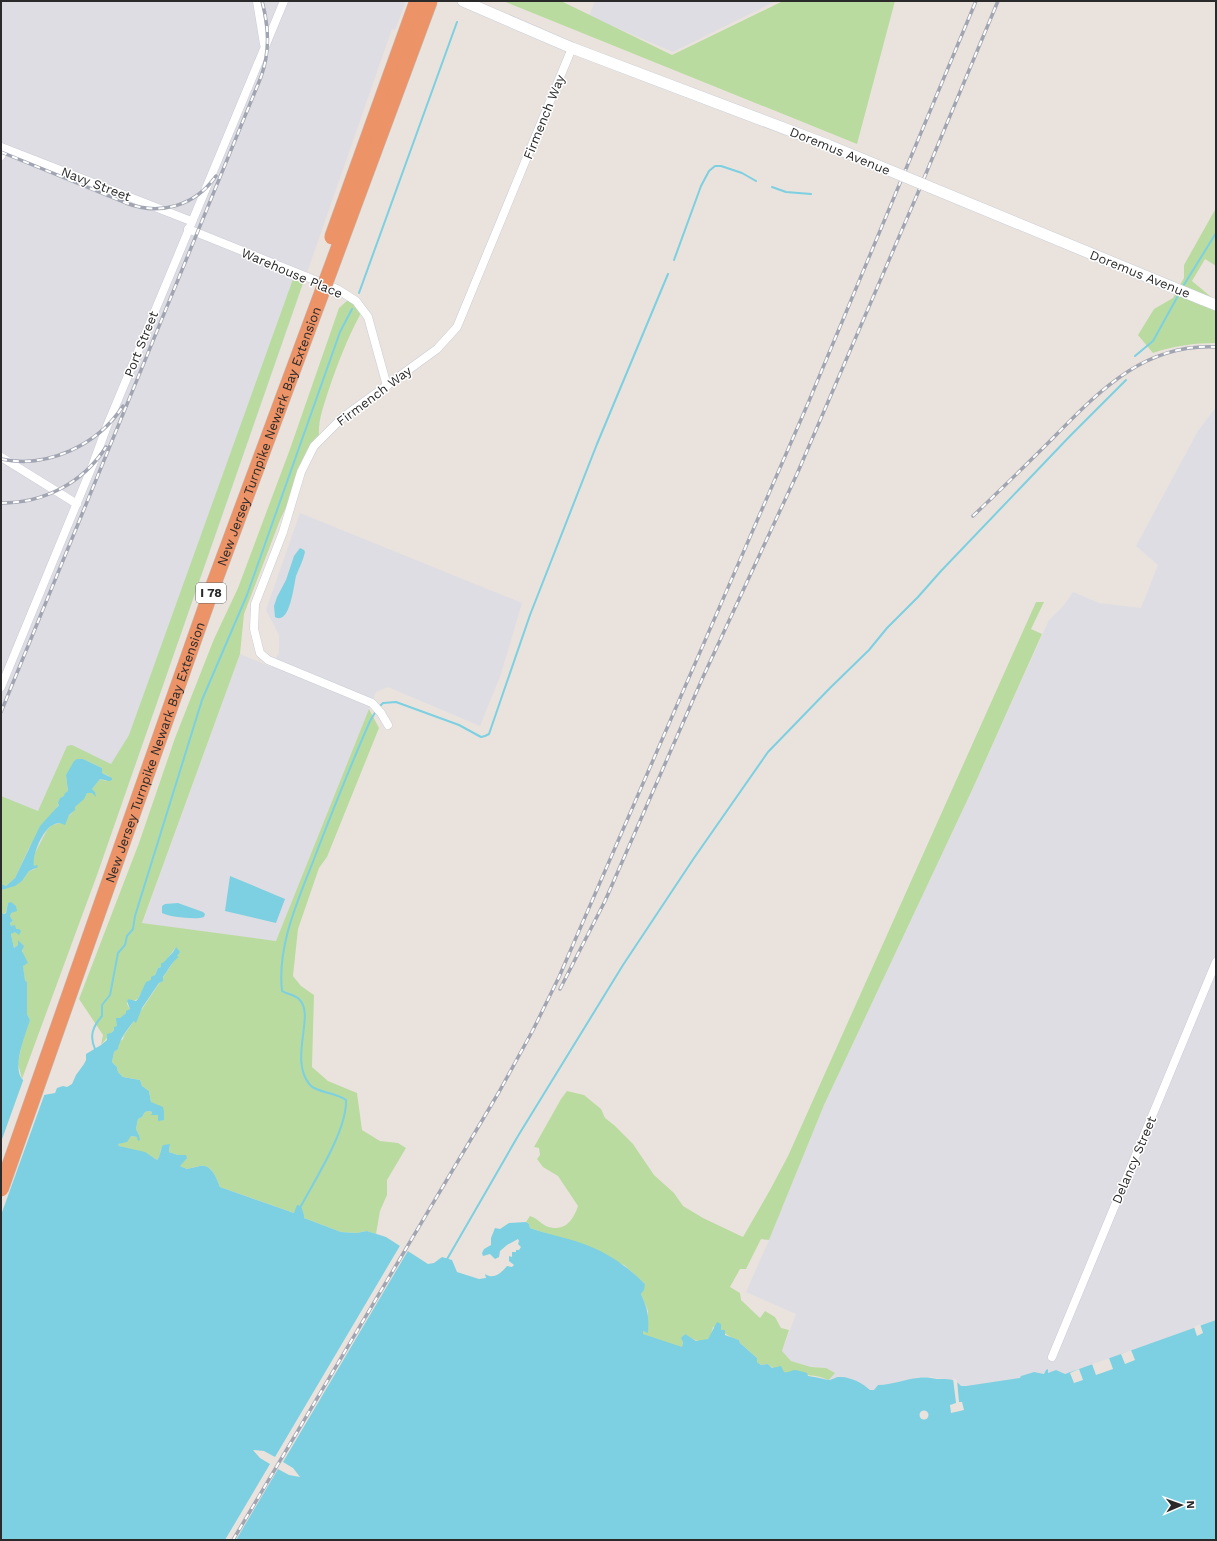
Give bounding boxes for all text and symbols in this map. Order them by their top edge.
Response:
street label: Firmench Way [520,72,568,161]
street label: Doremus Avenue [788,124,892,178]
street label: Navy Street [59,164,133,204]
street label: Warehouse Place [239,245,345,301]
street label: Doremus Avenue [1088,247,1192,301]
street label: New Jersey Turnpike Newark Bay Extension [214,304,324,568]
street label: Port Street [121,308,161,379]
street label: Firmench Way [334,363,415,429]
road number: I 78 [196,583,226,603]
street label: New Jersey Turnpike Newark Bay Extension [102,620,207,885]
street label: Delancy Street [1109,1114,1159,1206]
north arrow [1161,1485,1201,1525]
text: N [1184,1500,1197,1509]

